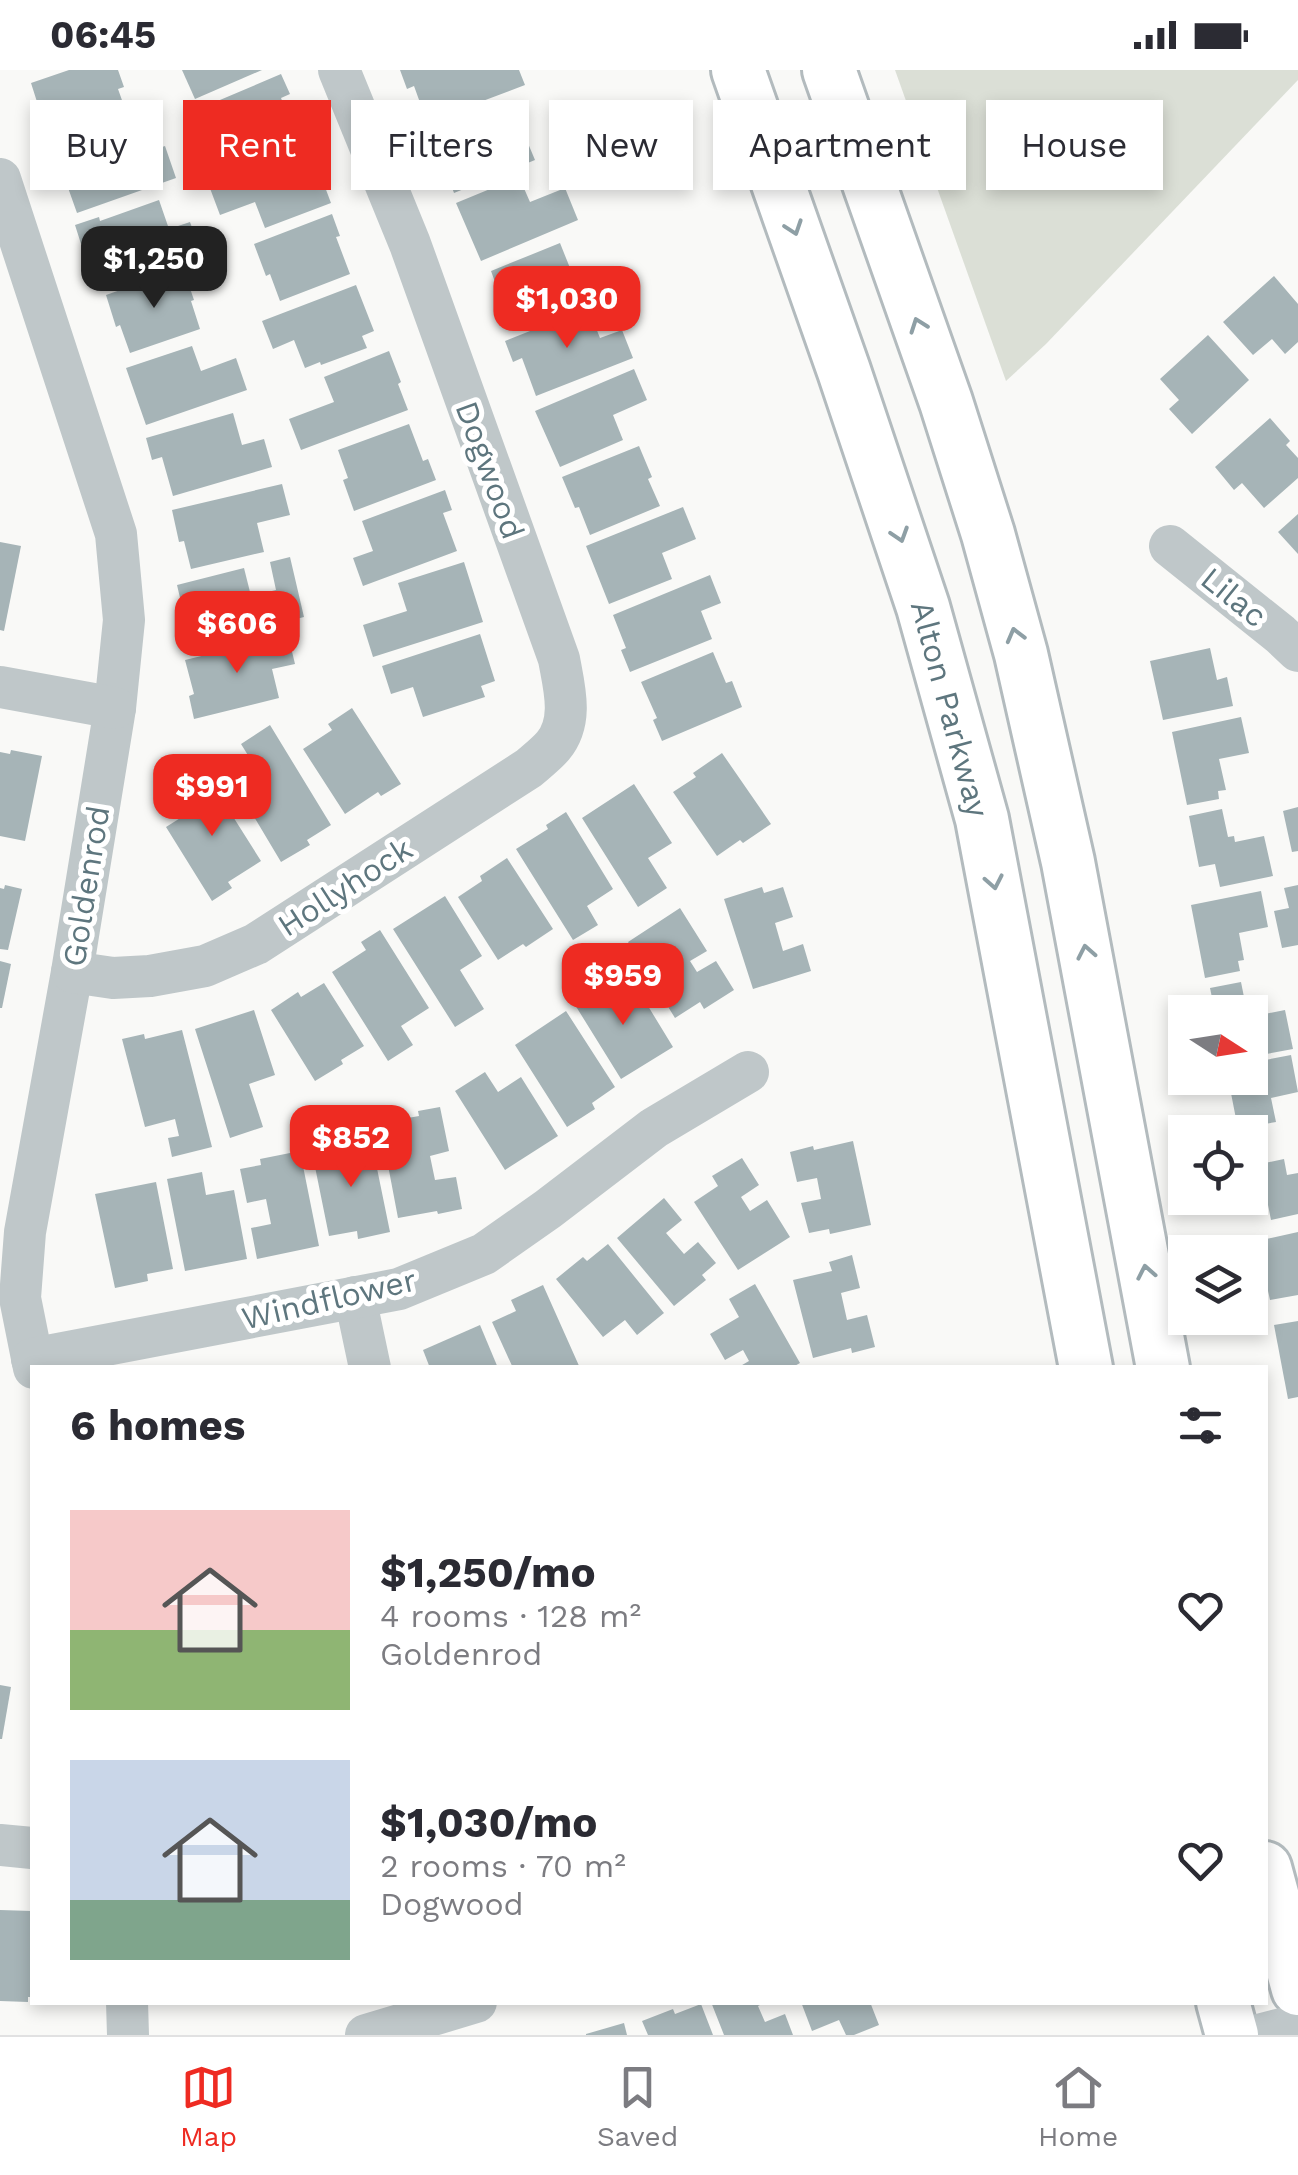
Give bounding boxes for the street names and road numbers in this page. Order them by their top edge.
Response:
street label: Dogwood [448,396,532,544]
street label: Lilac [1193,559,1275,635]
street label: Alton Parkway [903,597,997,822]
street label: Goldenrod [55,803,117,969]
street label: Hollyhock [271,829,419,945]
street label: Windflower [238,1260,420,1338]

